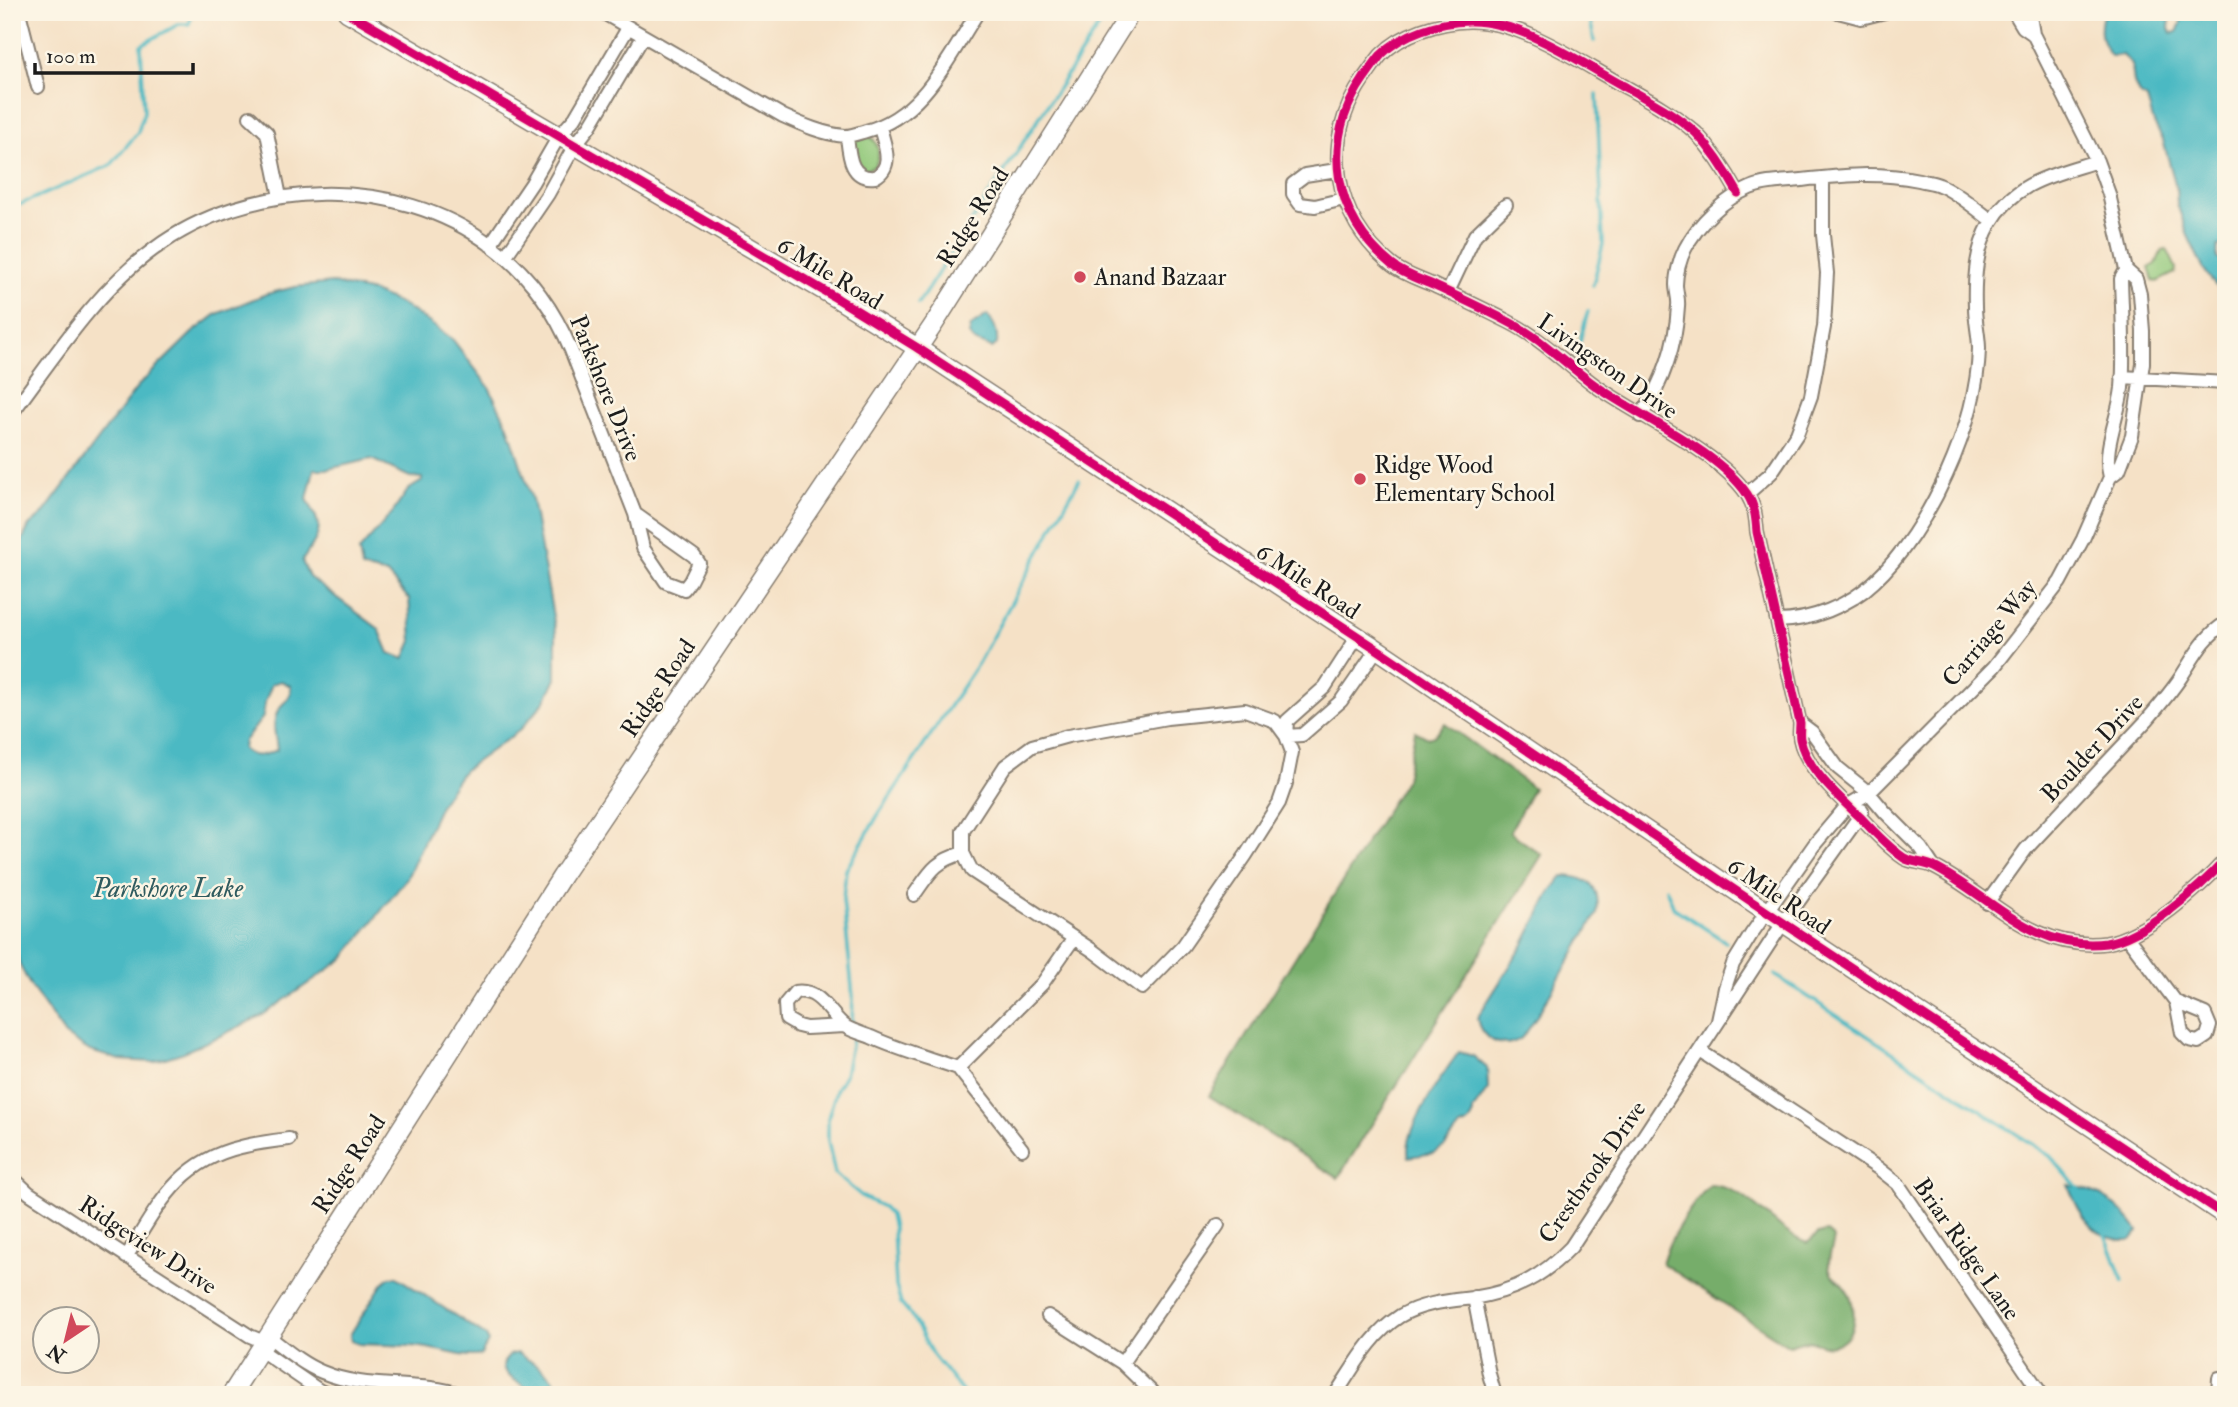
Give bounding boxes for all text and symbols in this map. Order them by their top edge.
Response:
scale bar [35,32,192,76]
text: 100 m [46,43,96,70]
street label: Ridge Road [931,161,1016,273]
street label: 6 Mile Road [771,230,888,317]
place label: Anand Bazaar [1093,262,1227,293]
marker: Anand Bazaar [1072,269,1088,285]
street label: Livingston Drive [1531,307,1684,426]
street label: Parkshore Drive [562,311,649,466]
place label: Ridge Wood Elementary School [1374,450,1555,509]
marker: Ridge Wood Elementary School [1352,471,1368,487]
street label: 6 Mile Road [1250,536,1366,627]
street label: Carriage Way [1935,573,2044,693]
street label: Ridge Road [614,633,703,744]
street label: Boulder Drive [2034,688,2150,809]
street label: 6 Mile Road [1721,851,1836,942]
water label: Parkshore Lake [92,873,243,905]
street label: Crestbrook Drive [1532,1095,1653,1250]
street label: Ridge Road [306,1109,393,1220]
street label: Briar Ridge Lane [1906,1172,2027,1326]
street label: Ridgeview Drive [73,1189,223,1302]
north arrow [32,1306,102,1376]
text: N [42,1338,71,1368]

